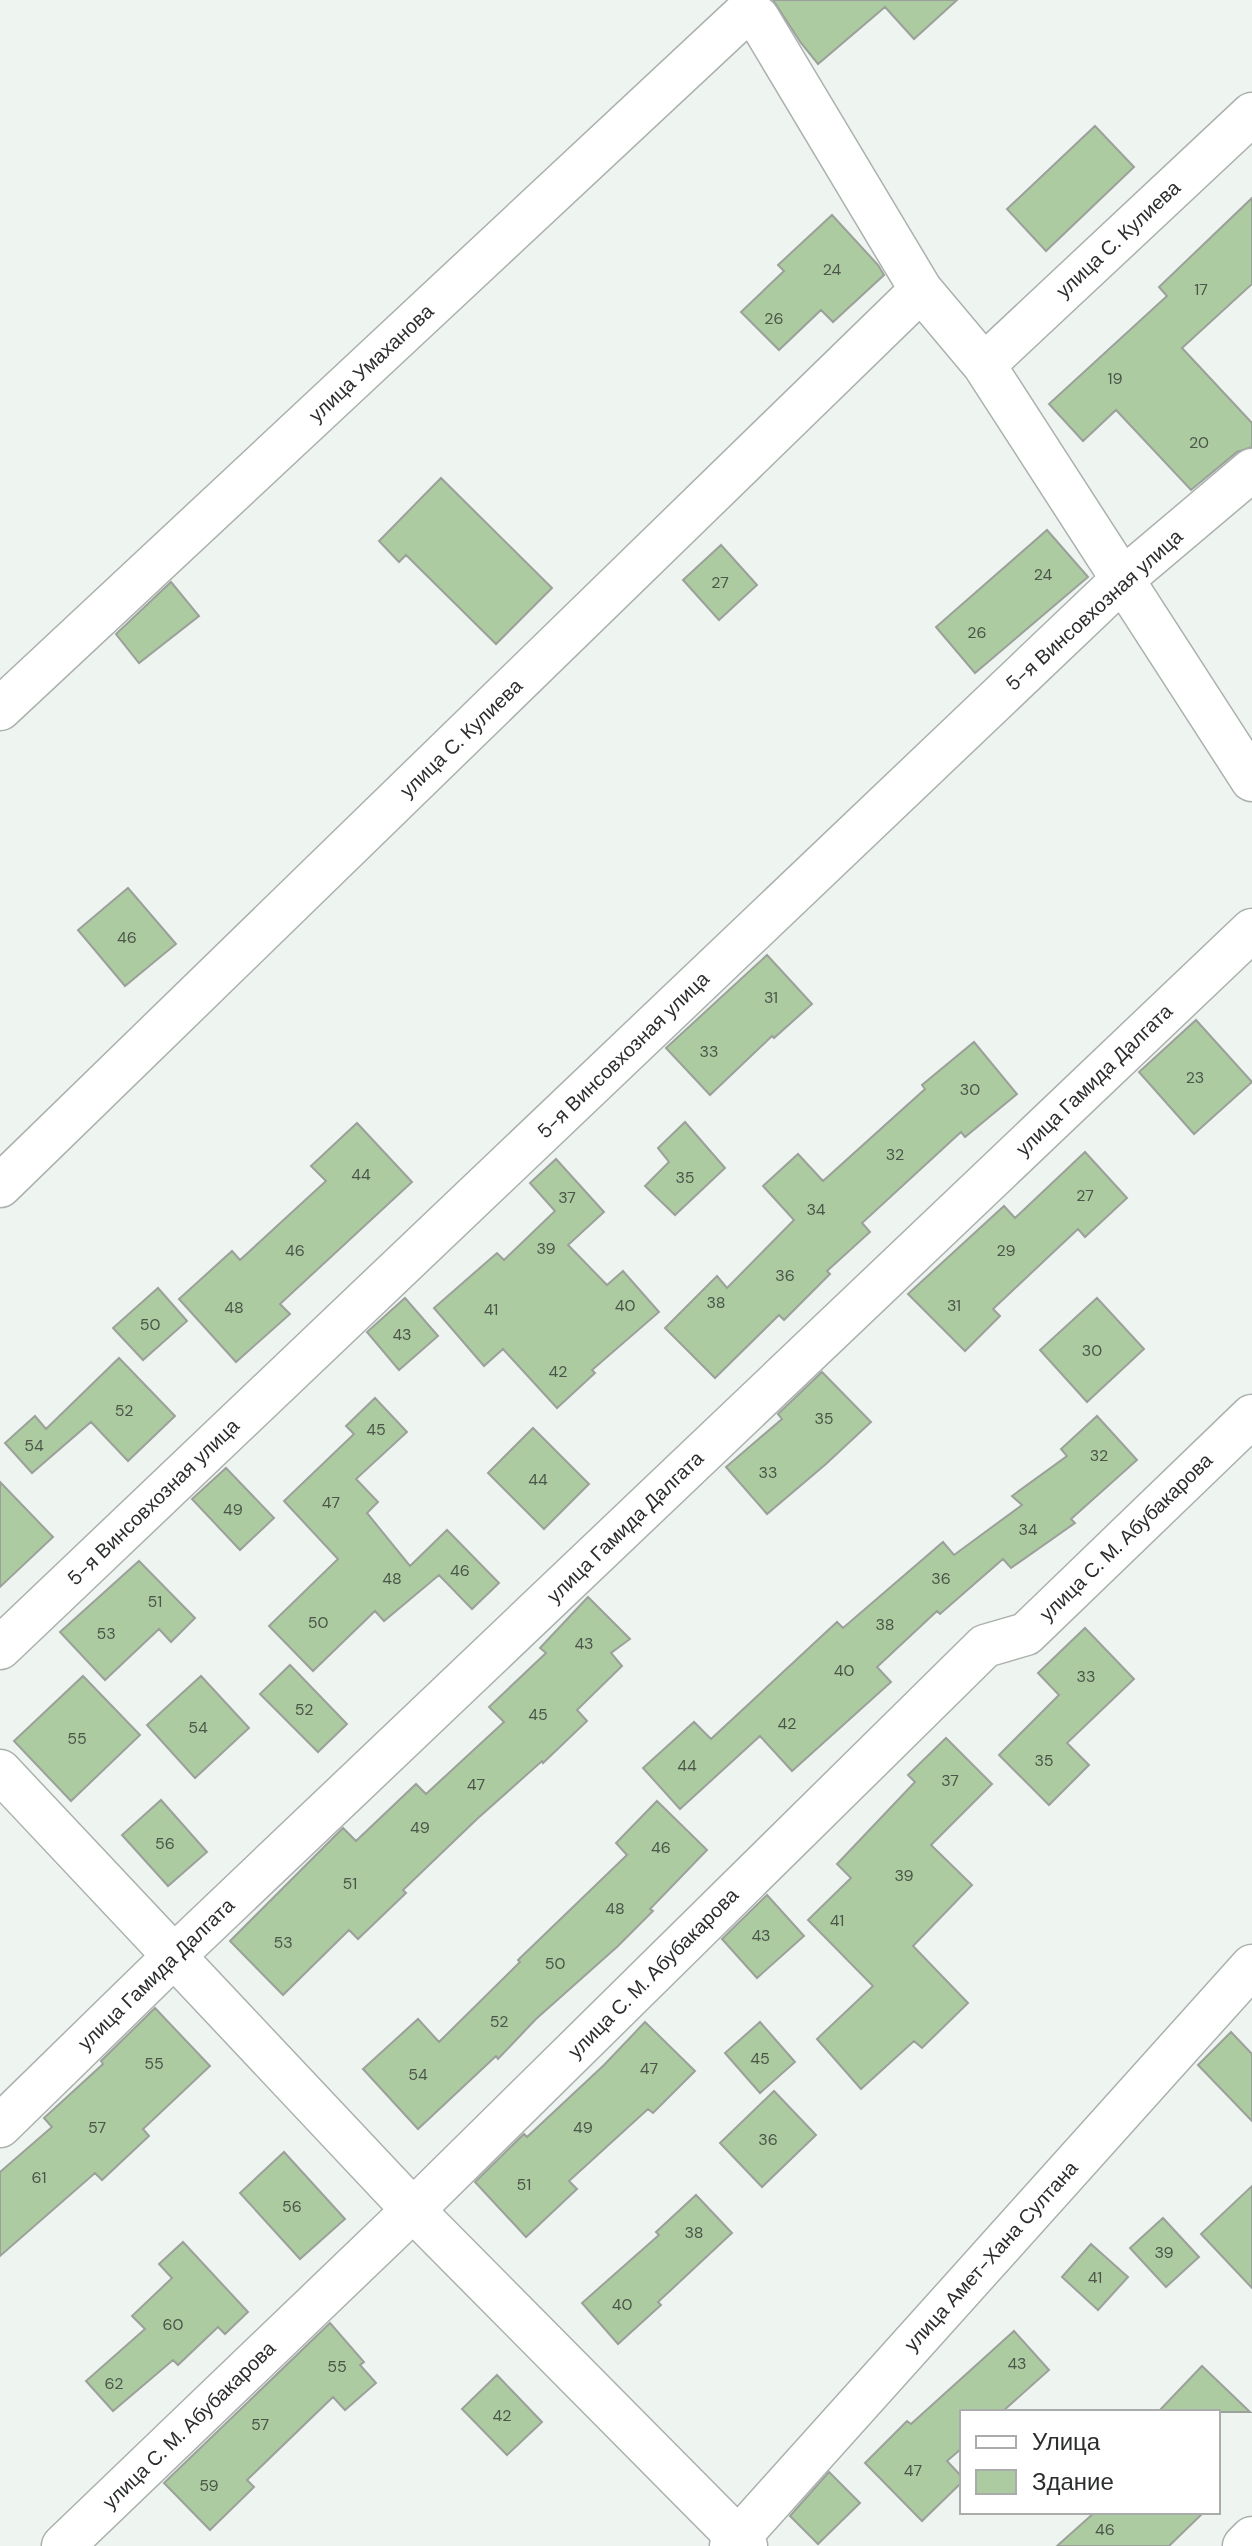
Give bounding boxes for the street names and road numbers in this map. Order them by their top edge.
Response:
street label: улица С. Кулиева [1050,174,1186,303]
street label: улица Умаханова [303,298,440,428]
street label: 5-я Винсовхозная улица [1000,523,1189,697]
street label: улица С. Кулиева [394,672,528,803]
street label: 5-я Винсовхозная улица [531,965,715,1144]
street label: улица Гамида Далгата [1010,998,1179,1162]
street label: 5-я Винсовхозная улица [61,1412,245,1591]
street label: улица Гамида Далгата [541,1445,710,1609]
street label: улица С. М. Абубакарова [1034,1447,1219,1626]
street label: улица С. М. Абубакарова [562,1882,744,2064]
street label: улица Гамида Далгата [72,1892,241,2056]
street label: улица Амет-Хана Султана [898,2155,1084,2357]
street label: улица С. М. Абубакарова [97,2335,282,2514]

